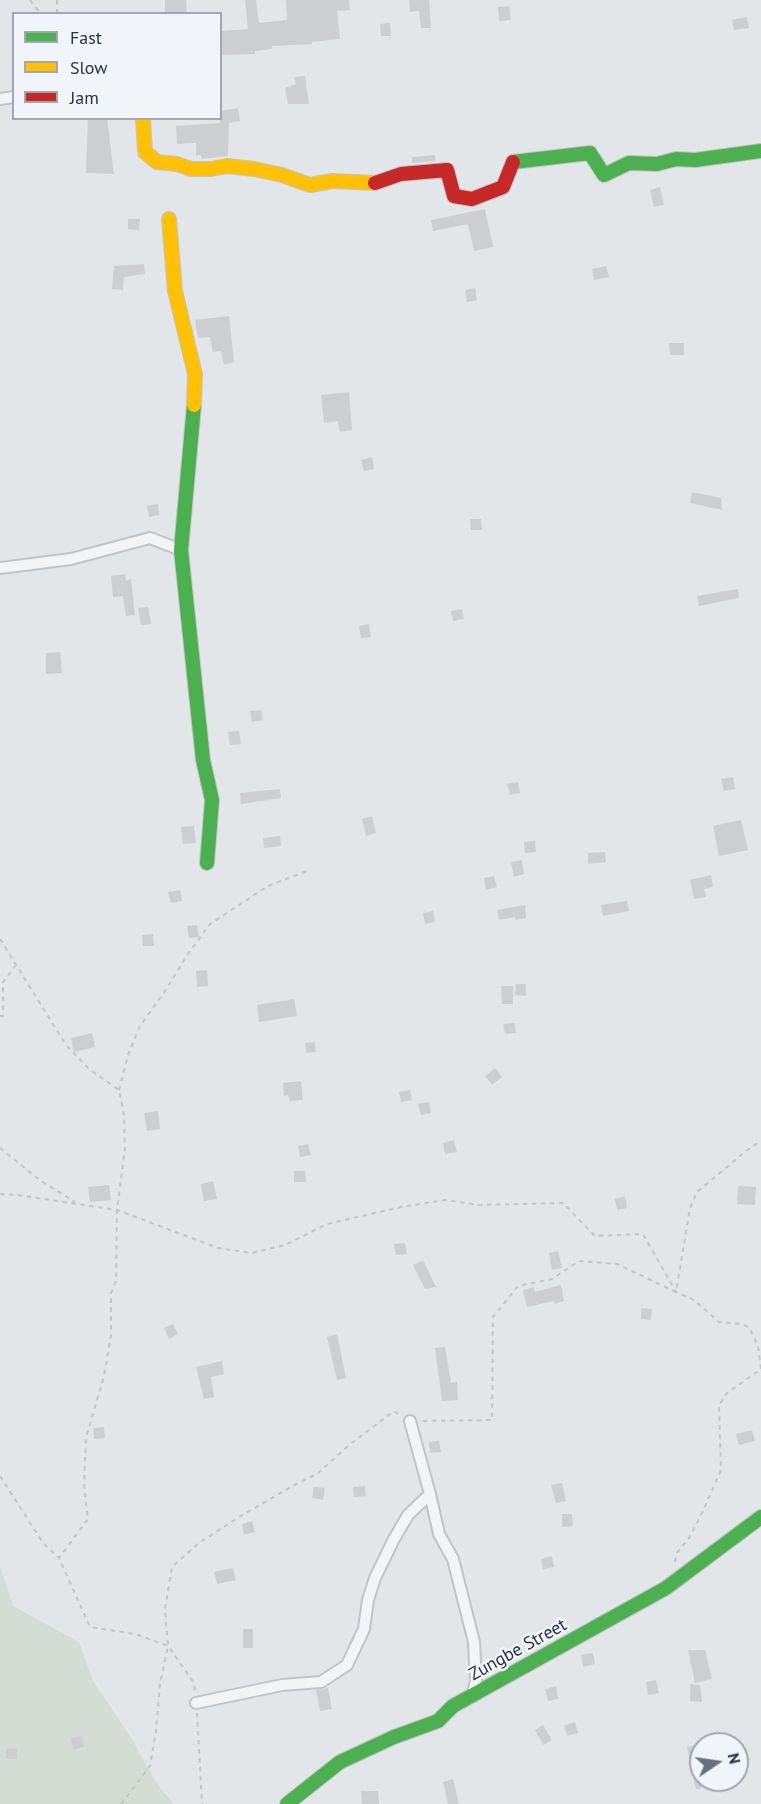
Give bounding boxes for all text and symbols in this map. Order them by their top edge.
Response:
legend [12,12,222,120]
text: Fast [70,26,102,49]
text: Slow [70,56,108,79]
text: Jam [70,86,99,109]
street label: Zungbe Street [465,1614,571,1686]
north arrow [689,1732,749,1792]
text: N [724,1751,746,1766]

